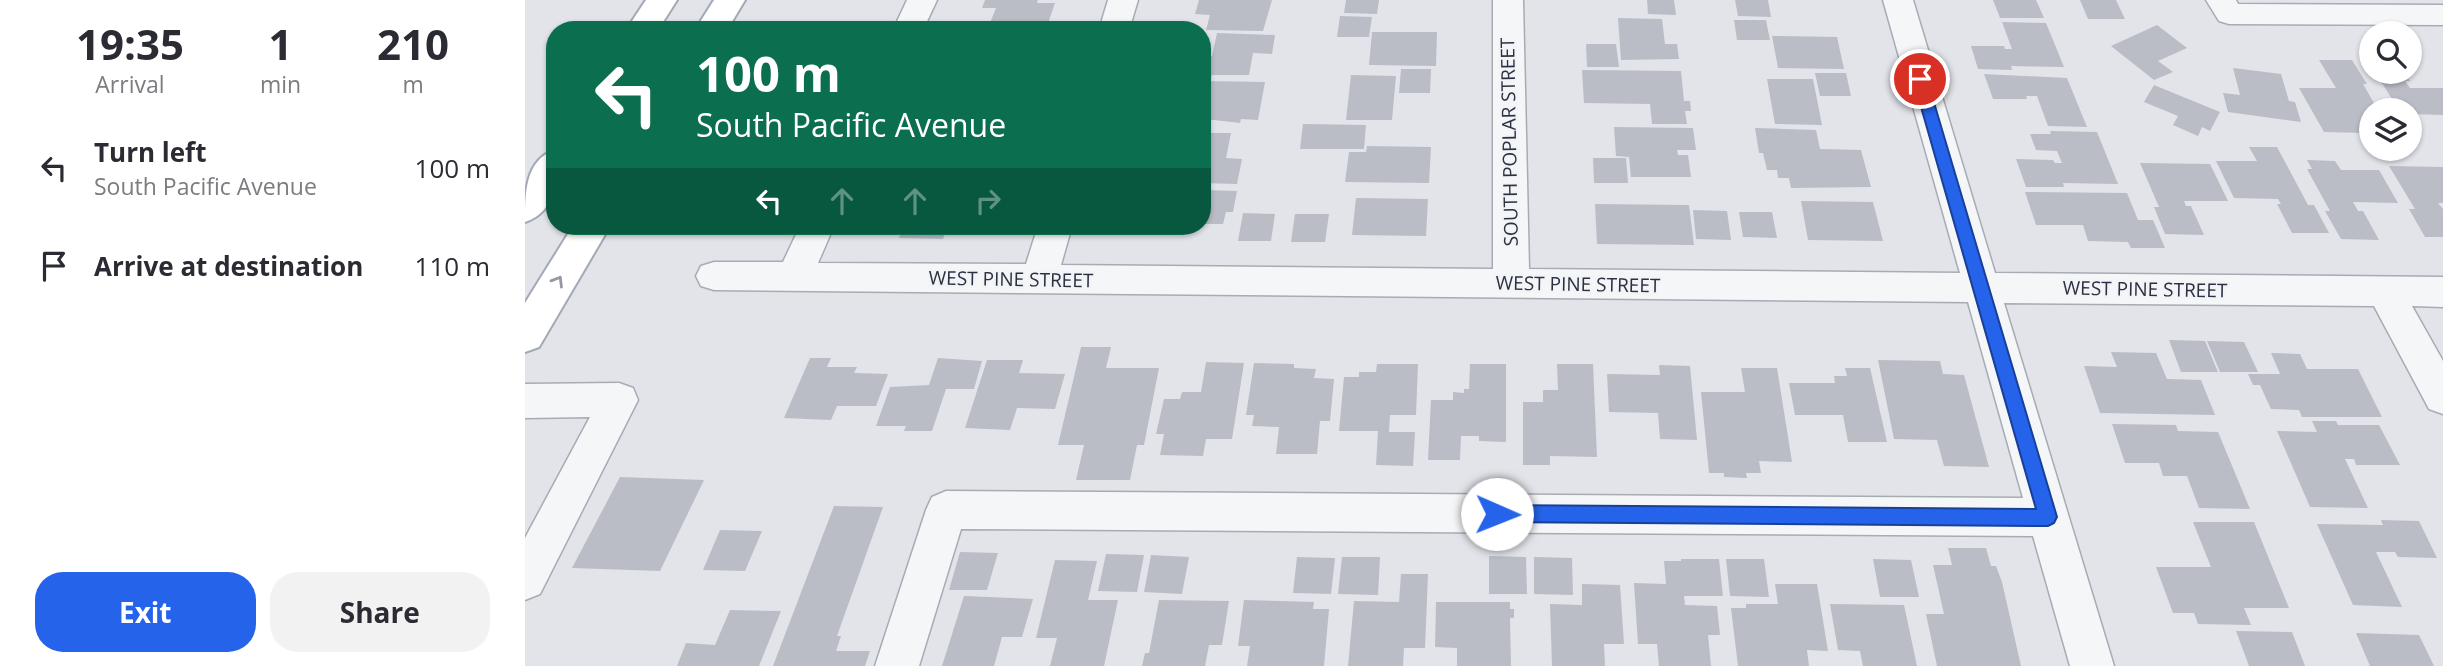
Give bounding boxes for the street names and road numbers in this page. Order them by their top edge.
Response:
street label: SOUTH POPLAR STREET [1494,37,1524,247]
street label: WEST PINE STREET [928,265,1094,293]
street label: WEST PINE STREET [1495,270,1661,298]
street label: WEST PINE STREET [2062,275,2228,303]

